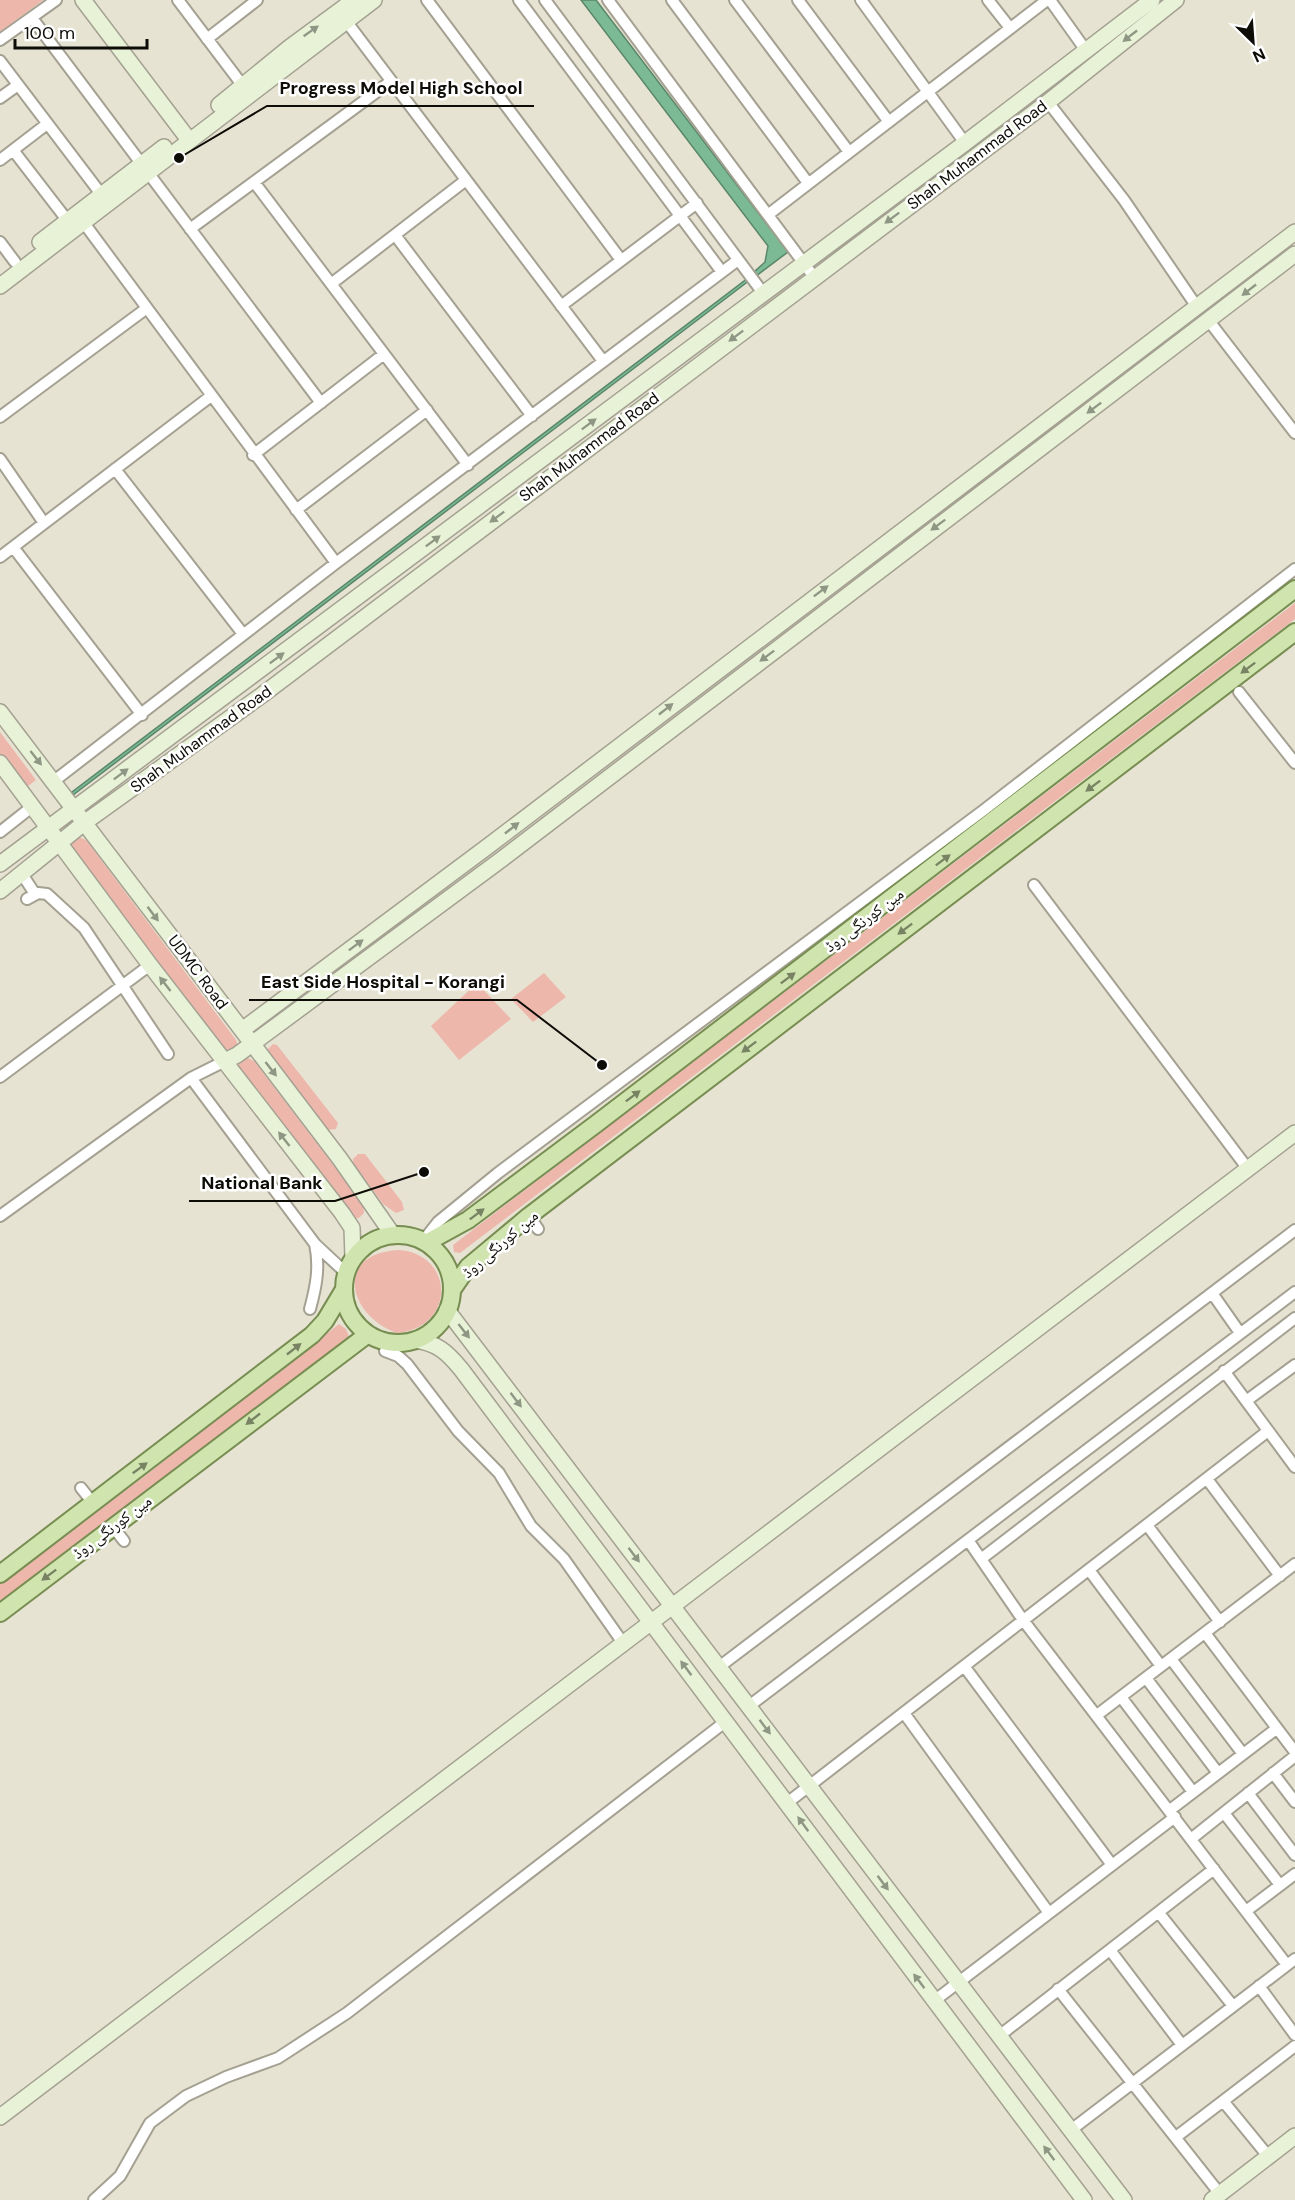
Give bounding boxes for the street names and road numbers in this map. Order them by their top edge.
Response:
street label: Shah Muhammad Road [903,95,1051,215]
street label: Shah Muhammad Road [515,387,663,507]
street label: Shah Muhammad Road [126,681,276,797]
street label: مین کورنگی روڈ [820,883,908,957]
street label: UDMC Road [163,931,233,1013]
street label: مین کورنگی روڈ [458,1205,542,1283]
street label: مین کورنگی روڈ [68,1490,156,1564]

